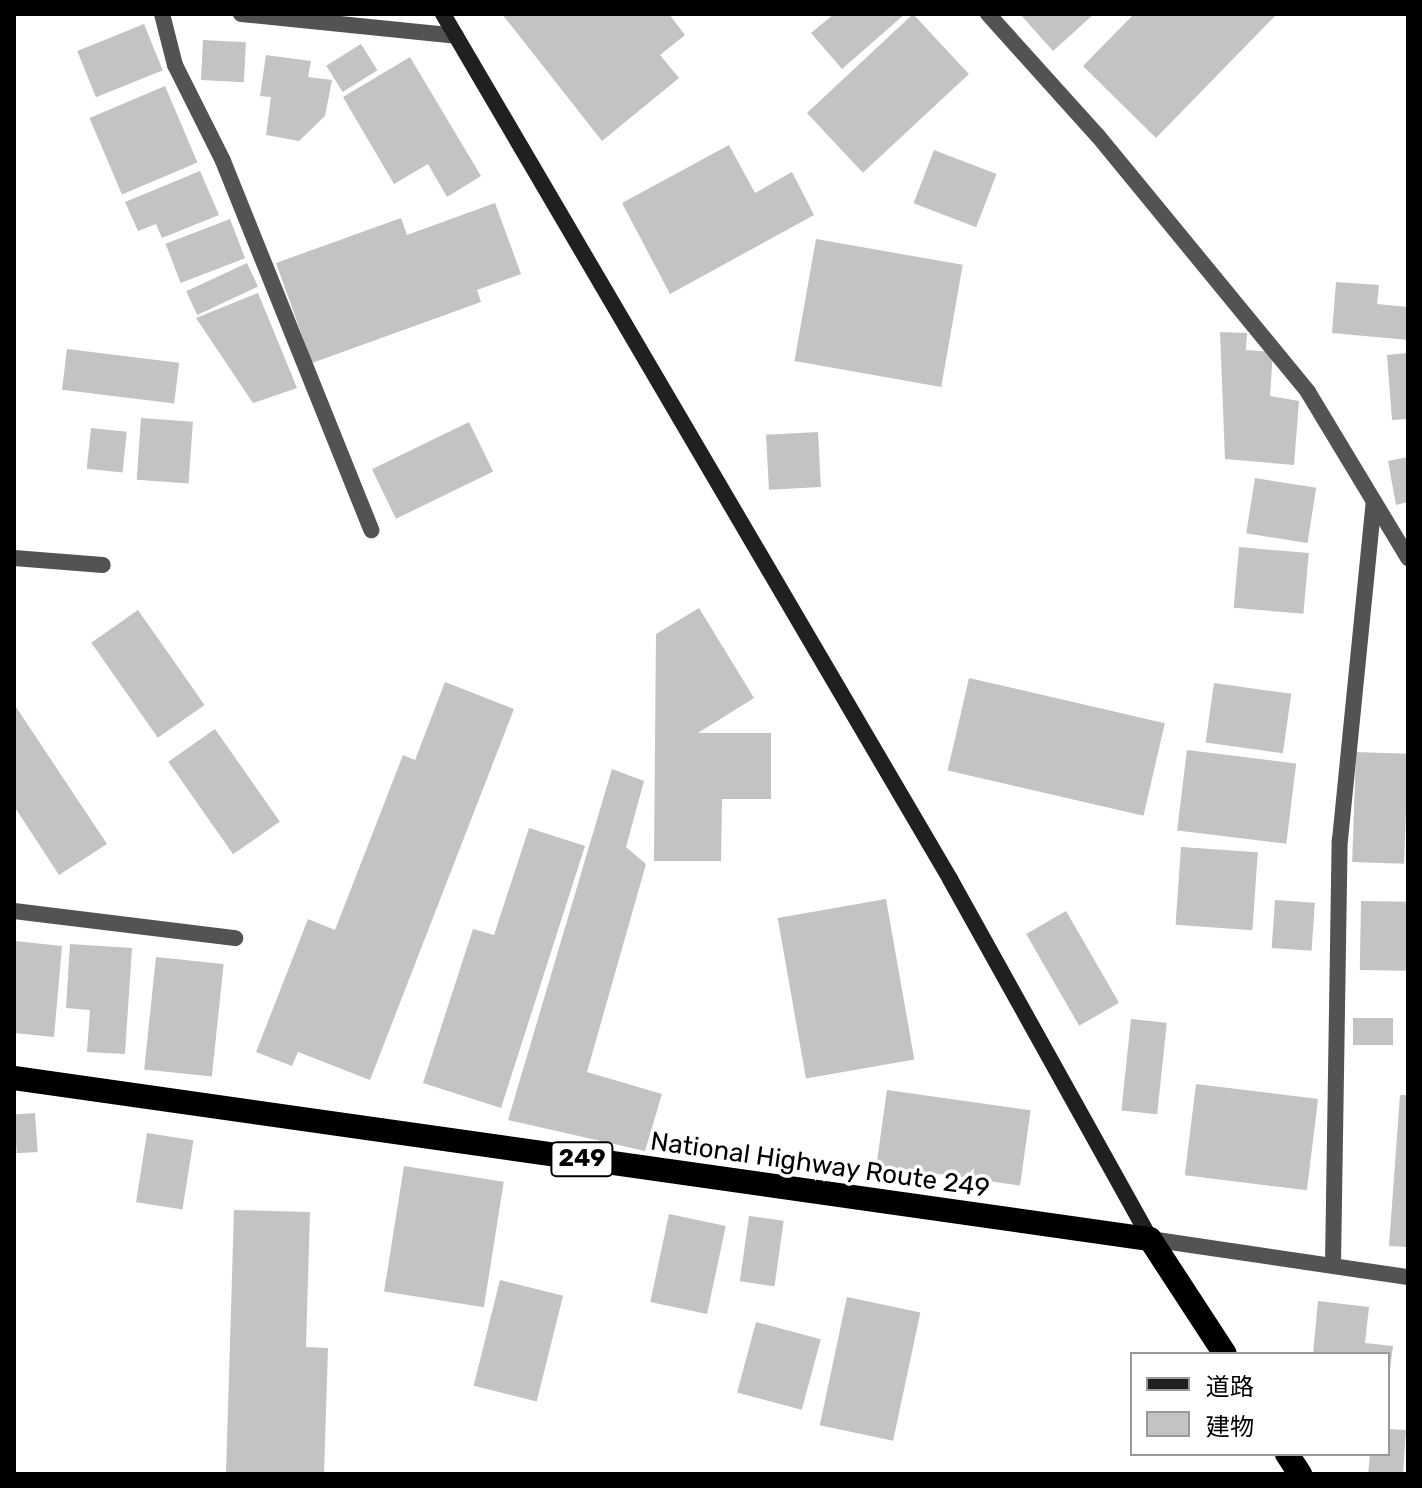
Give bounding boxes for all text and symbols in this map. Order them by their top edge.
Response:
street label: National Highway Route 249 [648,1126,992,1204]
road number: 249 [550,1139,614,1179]
legend [1130,1352,1390,1456]
text: 道路 [1206,1373,1254,1401]
text: 建物 [1206,1413,1254,1441]

